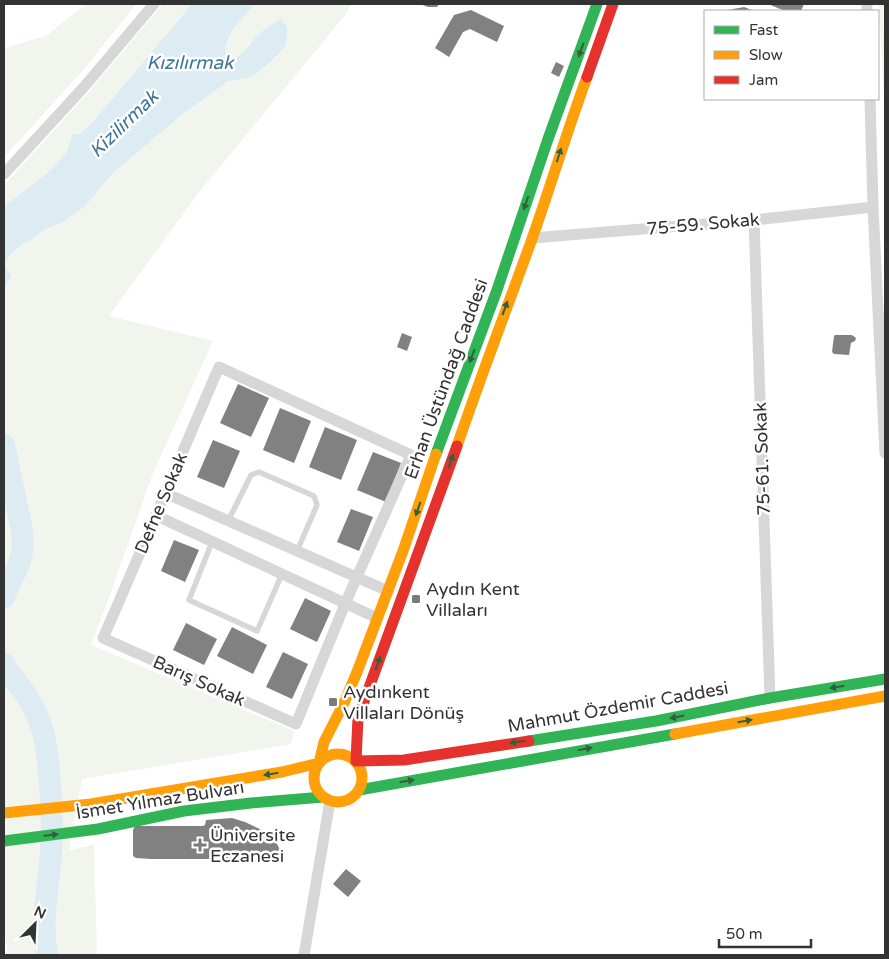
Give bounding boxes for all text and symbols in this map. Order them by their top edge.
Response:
legend [704,10,879,100]
text: Fast [749,21,779,39]
one-way arrow [577,42,584,57]
text: Slow [749,46,783,64]
water label: Kızılırmak [147,52,235,74]
text: Jam [749,71,778,89]
water label: Kizilirmak [85,85,164,162]
one-way arrow [555,147,563,162]
one-way arrow [522,195,530,210]
street label: 75-59. Sokak [645,208,761,240]
street label: Erhan Üstündağ Caddesi [399,276,493,482]
one-way arrow [501,300,509,315]
one-way arrow [468,349,476,364]
street label: 75-61. Sokak [749,402,775,516]
street label: Defne Sokak [130,449,192,557]
one-way arrow [448,454,455,469]
one-way arrow [414,502,422,517]
place label: Aydın Kent Villaları [426,578,520,621]
marker: Aydın Kent Villaları [410,593,422,605]
street label: Barış Sokak [149,651,249,711]
one-way arrow [375,656,382,671]
street label: Mahmut Özdemir Caddesi [506,677,730,737]
place label: Aydınkent Villaları Dönüş [343,681,464,724]
one-way arrow [829,684,845,692]
marker: Aydınkent Villaları Dönüş [327,696,339,708]
one-way arrow [669,713,685,721]
one-way arrow [737,716,753,724]
one-way arrow [509,739,525,747]
one-way arrow [577,745,593,753]
one-way arrow [263,771,279,779]
street label: İsmet Yılmaz Bulvarı [74,776,246,824]
one-way arrow [400,777,416,785]
place label: Üniversite Eczanesi [210,824,295,867]
one-way arrow [43,831,59,839]
marker: Üniversite Eczanesi [194,839,206,851]
north arrow [10,899,60,949]
text: N [31,903,49,923]
scale bar [719,916,812,948]
text: 50 m [726,925,763,943]

